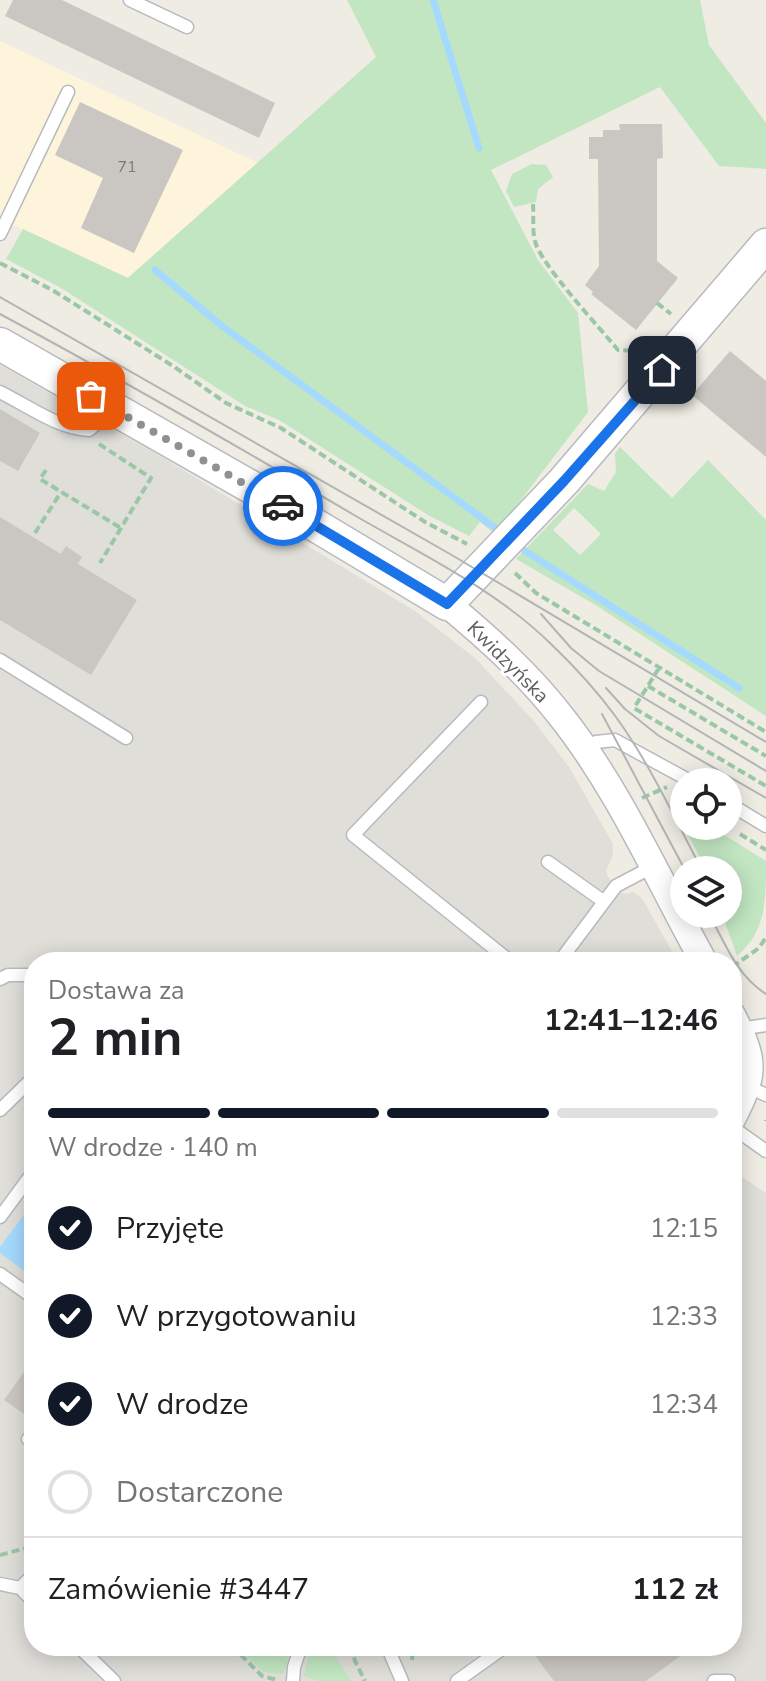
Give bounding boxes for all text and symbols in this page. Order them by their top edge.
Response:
house number: 71 [117,156,137,178]
pin [628,336,696,404]
icon: home [640,348,684,392]
pin [57,362,125,430]
icon: bag [69,374,113,418]
courier [243,466,323,546]
icon: car [261,484,305,528]
street label: Kwidzyńska [461,615,555,709]
map controls [670,768,742,928]
button: locate [670,768,742,840]
button: layers [670,856,742,928]
text: Dostawa za [48,973,185,1008]
text: 12:41–12:46 [544,1000,718,1041]
text: 2 min [48,1002,183,1073]
text: W drodze · 140 m [48,1130,258,1165]
icon: check [48,1206,92,1250]
text: Przyjęte [116,1208,224,1249]
text: 12:15 [650,1211,718,1246]
icon: check [48,1294,92,1338]
text: W przygotowaniu [116,1296,357,1337]
text: 12:33 [650,1299,718,1334]
icon: check [48,1382,92,1426]
text: W drodze [116,1384,249,1425]
text: 12:34 [650,1387,718,1422]
text: Dostarczone [116,1472,283,1513]
text: Zamówienie #3447 [48,1569,309,1610]
text: 112 zł [632,1569,718,1610]

